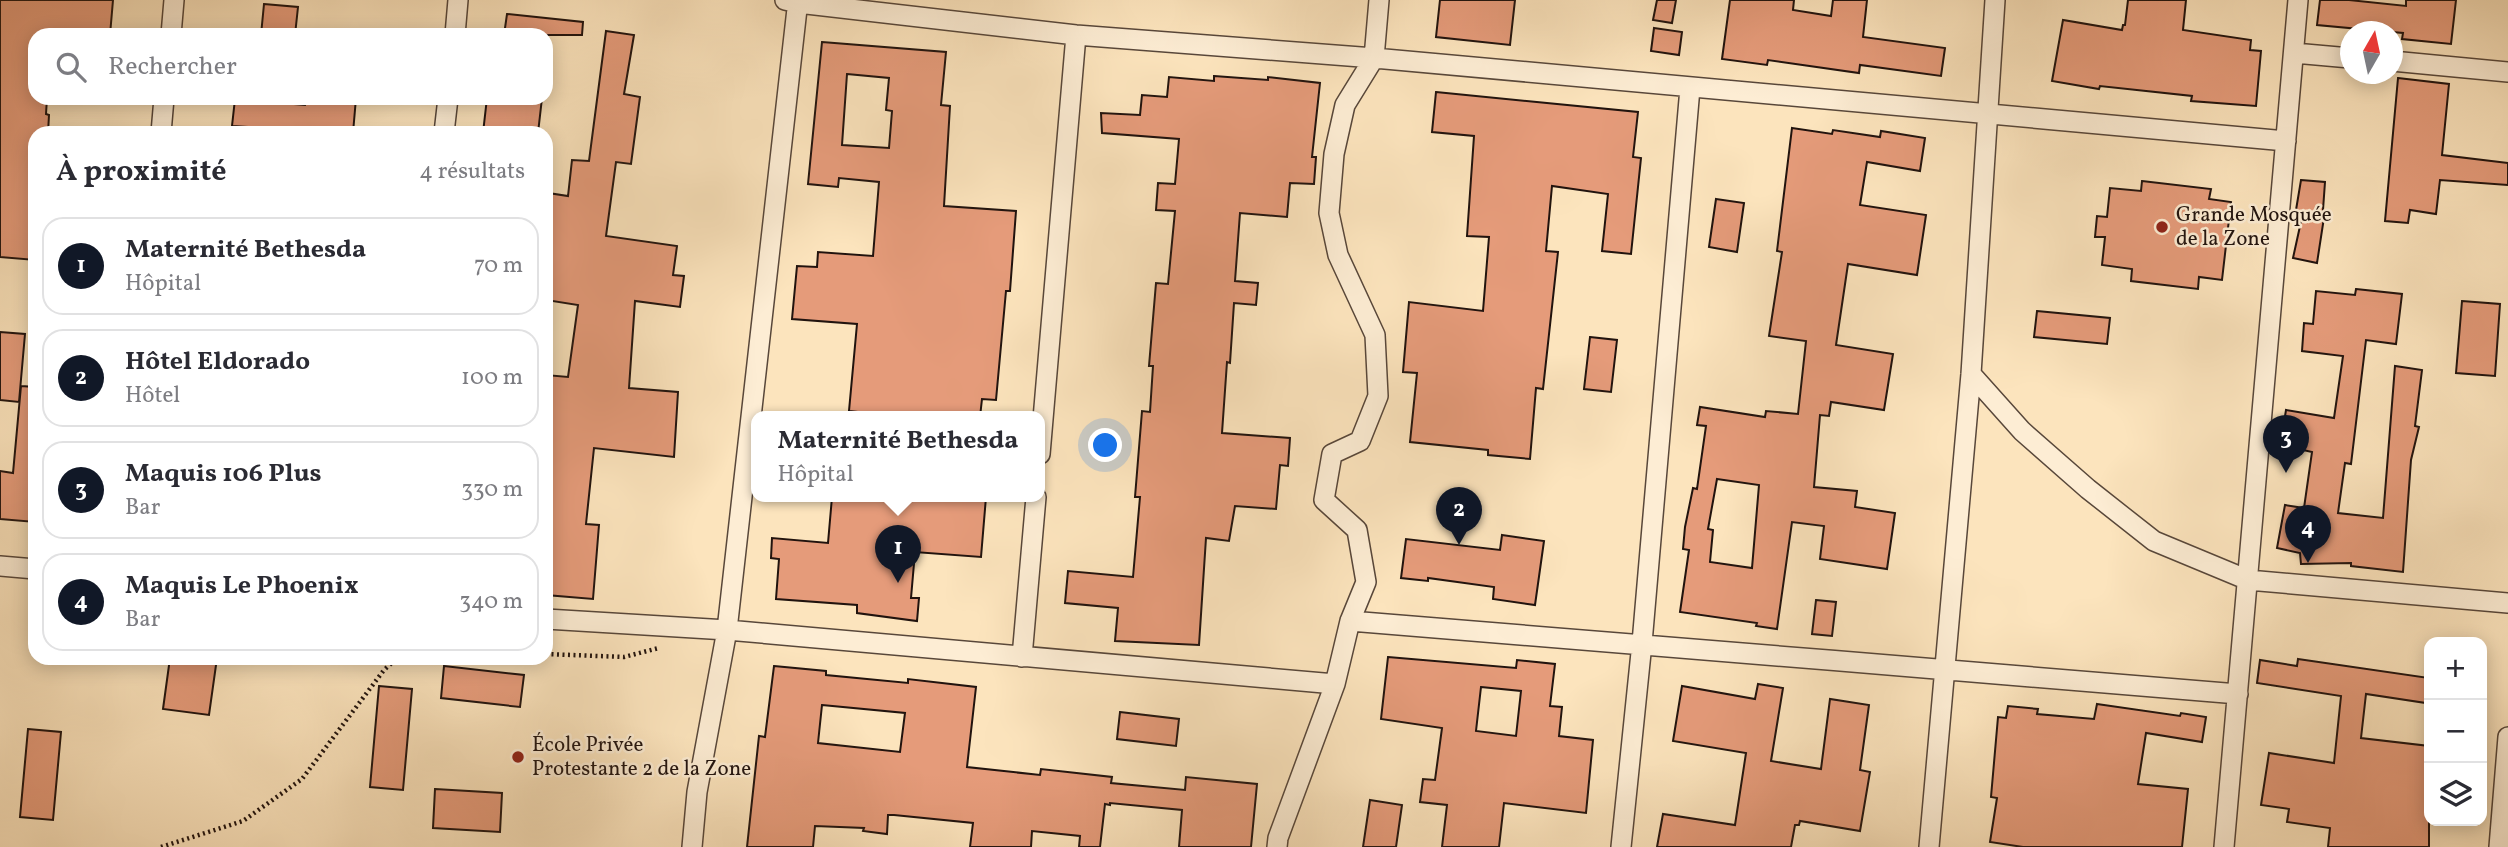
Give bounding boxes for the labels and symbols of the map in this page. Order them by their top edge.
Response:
north arrow [2340,21,2403,84]
place label: Grande Mosquée de la Zone [2176,201,2332,254]
marker: Grande Mosquée de la Zone [2154,219,2170,235]
pin: 3 [2263,415,2309,473]
your location [1088,428,1122,462]
pin: 2 [1436,487,1482,545]
pin: 4 [2285,505,2331,563]
pin: 1 [875,525,921,583]
place label: École Privée Protestante 2 de la Zone [532,731,751,784]
marker: École Privée Protestante 2 de la Zone [510,749,526,765]

